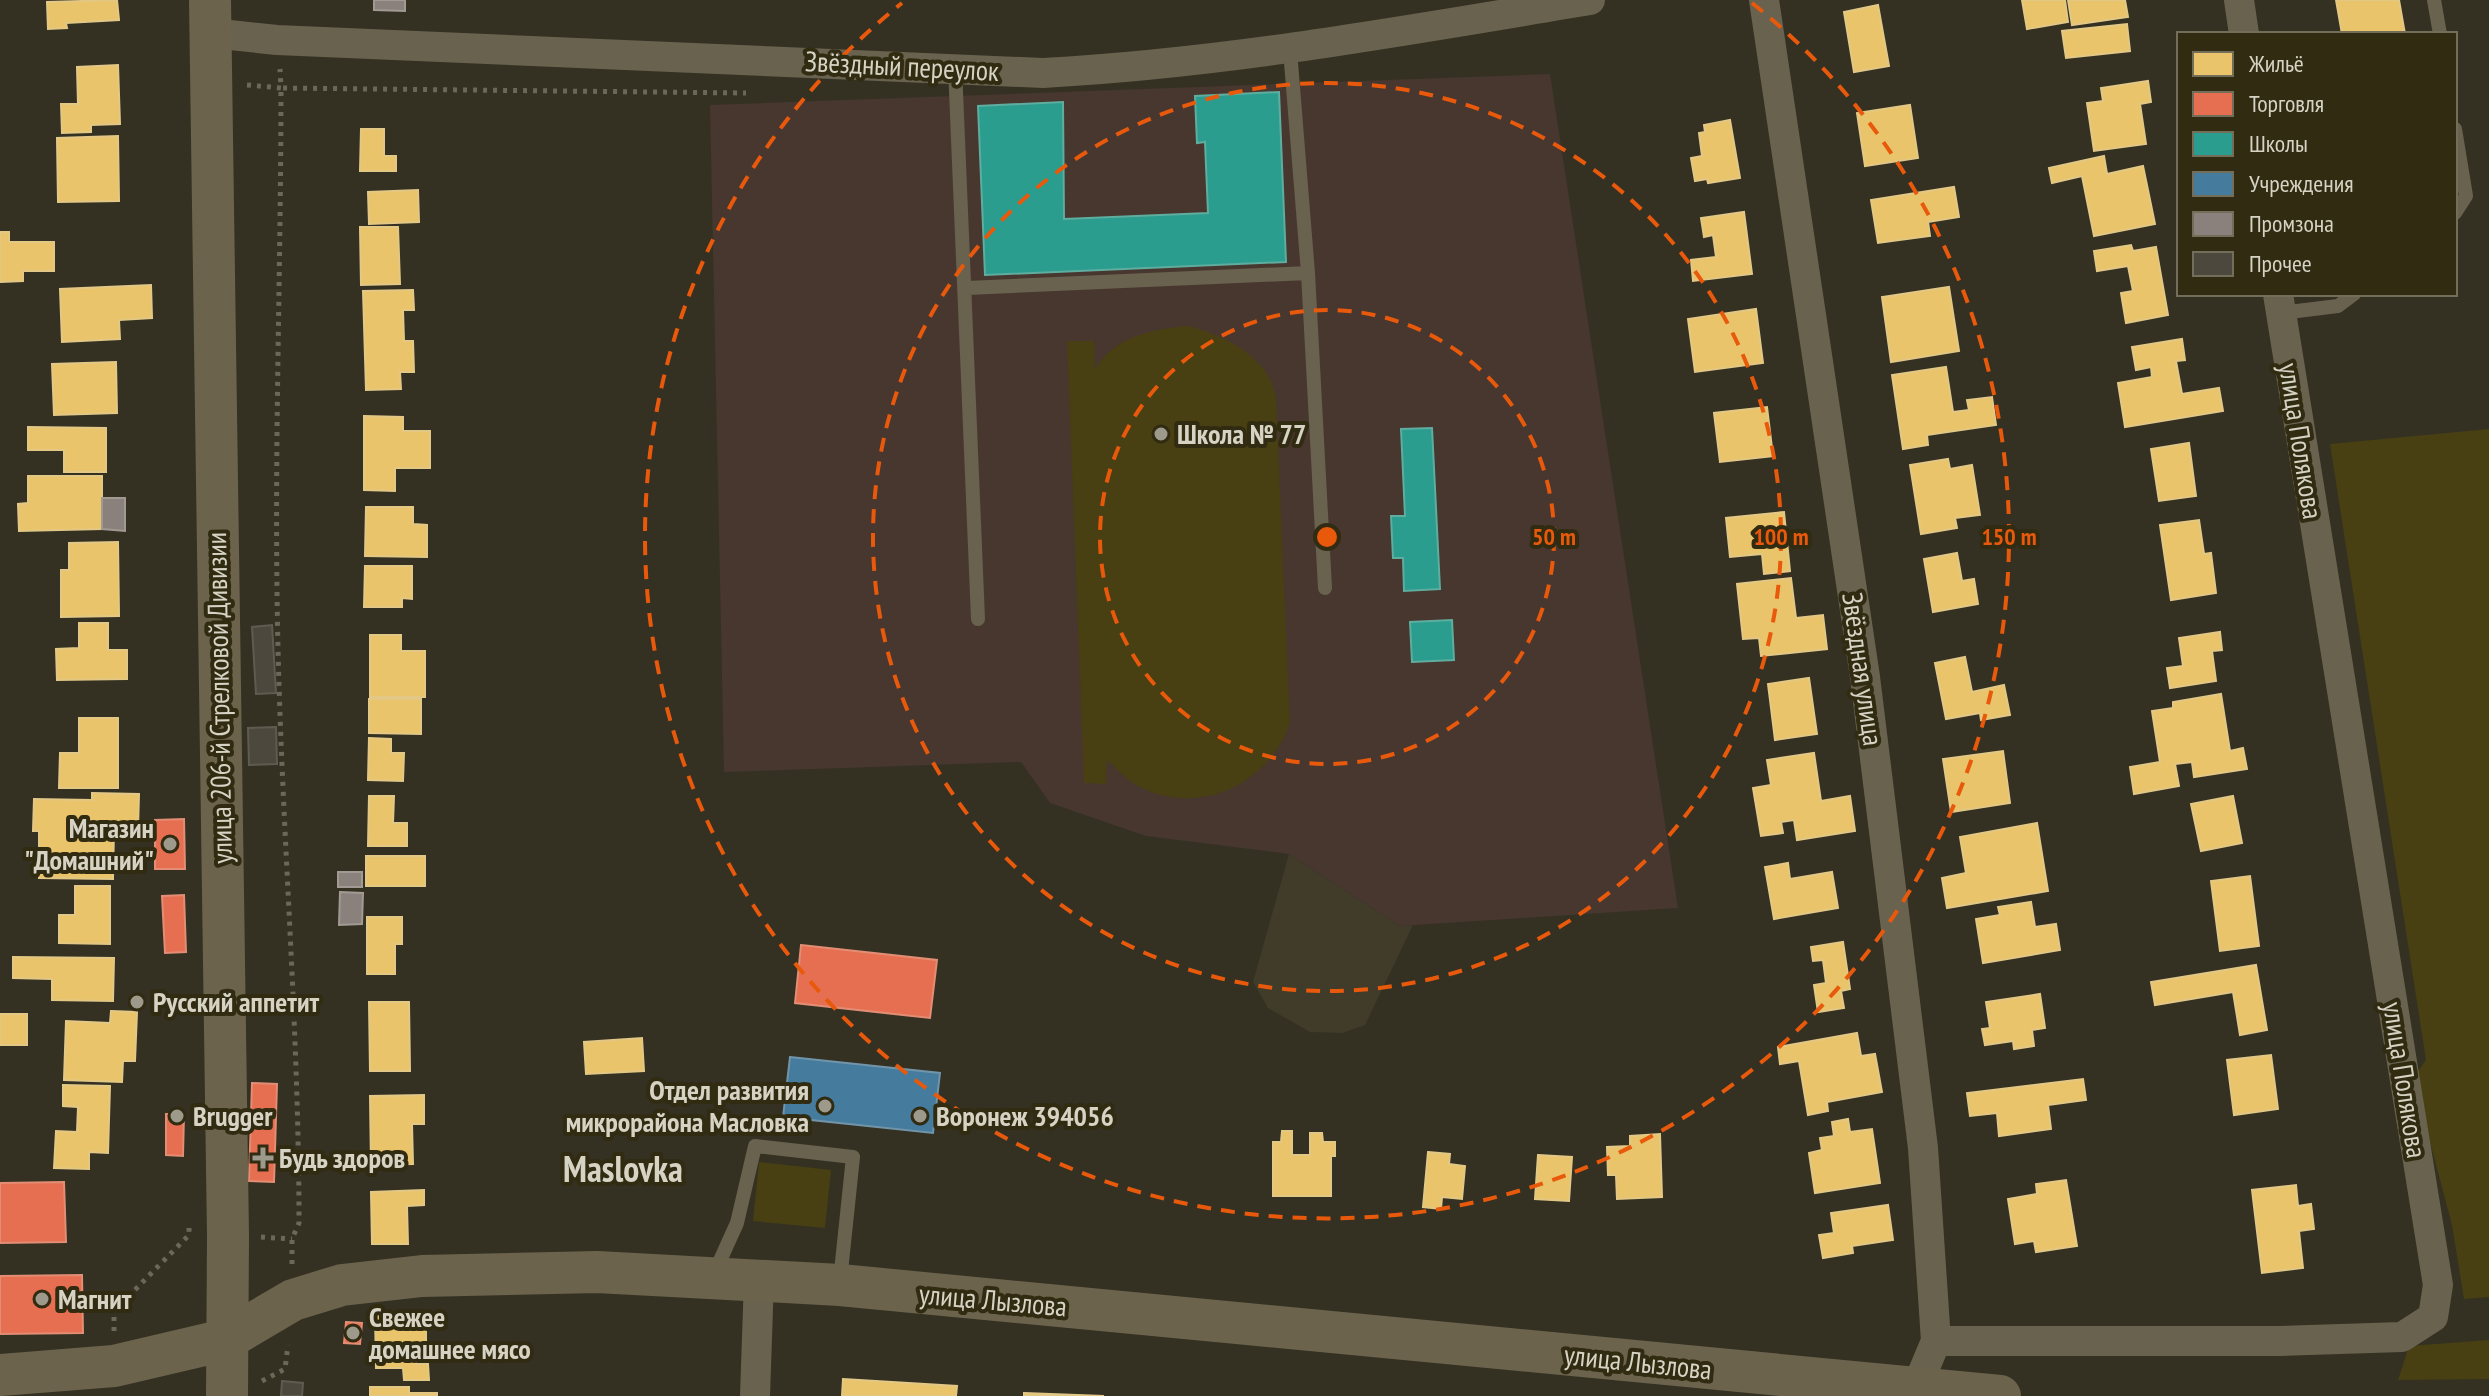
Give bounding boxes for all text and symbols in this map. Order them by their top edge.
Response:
legend [2177,32,2457,296]
street label: Звёздный переулок [804,42,1000,89]
text: Жильё [2248,48,2304,79]
text: Торговля [2249,88,2324,119]
text: Школы [2249,128,2308,159]
text: Учреждения [2249,168,2354,199]
text: Промзона [2249,208,2334,239]
text: Прочее [2249,248,2312,279]
street label: улица Полякова [2271,360,2332,522]
place label: Школа № 77 [1177,415,1306,452]
marker: Школа № 77 [1152,425,1170,443]
text: 50 m [1532,521,1576,552]
text: 100 m [1753,521,1809,552]
text: 150 m [1981,521,2037,552]
centre of rings [1313,523,1341,551]
street label: улица 206-й Стрелковой Дивизии [197,532,240,864]
street label: Звёздная улица [1834,590,1893,748]
place label: Магазин "Домашний" [24,809,154,878]
marker: Магазин "Домашний" [161,835,179,853]
place label: Русский аппетит [153,983,319,1020]
marker: Русский аппетит [128,993,146,1011]
street label: улица Полякова [2375,999,2436,1161]
place label: Отдел развития микрорайона Масловка [566,1071,809,1140]
place label: Brugger [193,1097,273,1134]
marker: Отдел развития микрорайона Масловка [816,1097,834,1115]
place label: Воронеж 394056 [936,1097,1114,1134]
marker: Brugger [168,1107,186,1125]
marker: Воронеж 394056 [911,1107,929,1125]
place label: Будь здоров [279,1139,405,1176]
district label: Maslovka [563,1145,683,1192]
marker: Будь здоров [254,1149,272,1167]
street label: улица Лызлова [918,1275,1069,1324]
place label: Магнит [58,1280,132,1317]
marker: Магнит [33,1290,51,1308]
place label: Свежее домашнее мясо [368,1298,531,1367]
marker: Свежее домашнее мясо [344,1324,362,1342]
street label: улица Лызлова [1562,1335,1714,1388]

